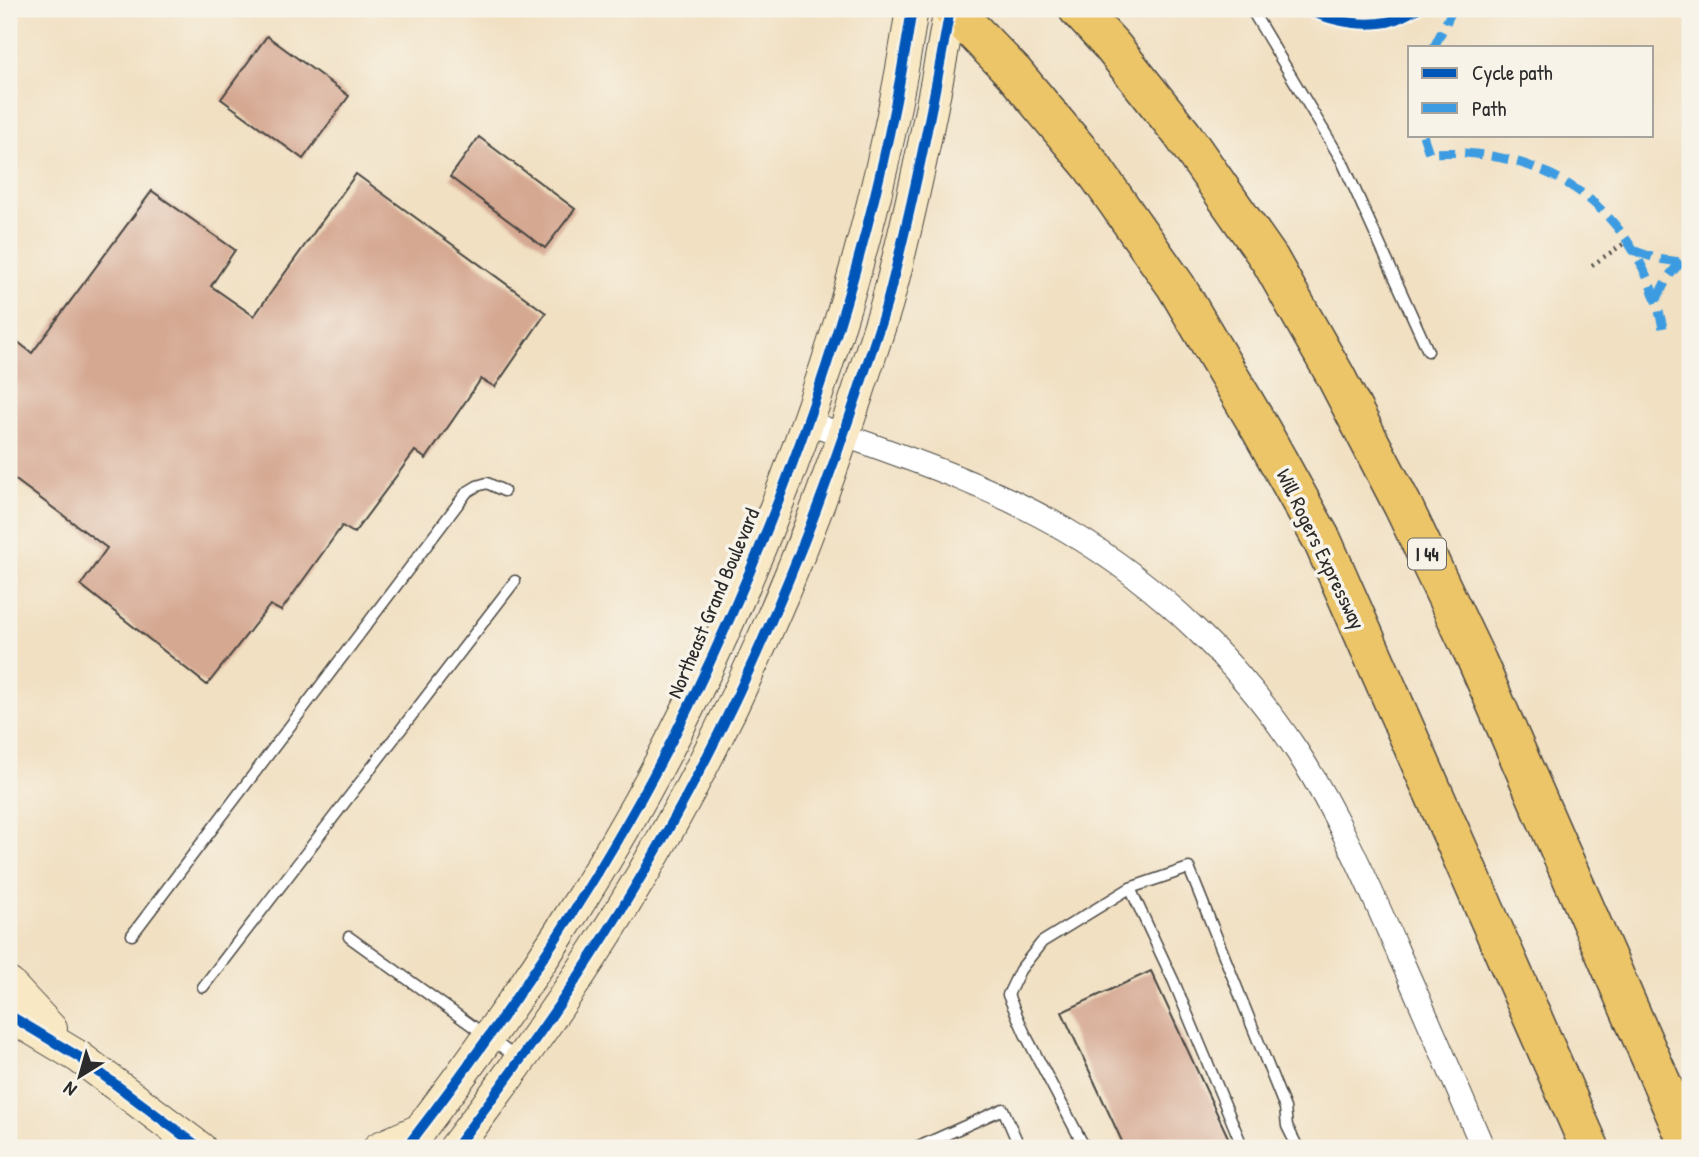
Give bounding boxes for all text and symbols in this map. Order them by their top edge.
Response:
legend [1408,46,1654,136]
text: Cycle path [1472,58,1553,87]
text: Path [1472,94,1507,123]
street label: Will Rogers Expressway [1270,464,1373,634]
street label: Northeast Grand Boulevard [660,504,766,702]
road number: I 44 [1408,538,1446,569]
north arrow [46,1042,116,1112]
text: N [58,1076,82,1103]

